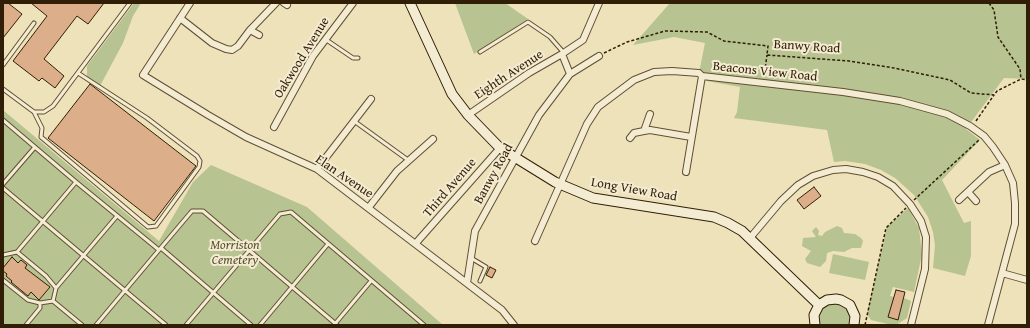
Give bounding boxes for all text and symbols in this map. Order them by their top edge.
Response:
street label: Oakwood Avenue [271,15,333,101]
street label: Banwy Road [773,37,841,57]
street label: Eighth Avenue [472,47,546,103]
street label: Beacons View Road [712,59,818,85]
street label: Banwy Road [471,141,517,207]
street label: Elan Avenue [312,152,376,202]
street label: Third Avenue [420,155,480,221]
street label: Long View Road [590,175,678,205]
park label: Morriston Cemetery [210,238,260,269]

